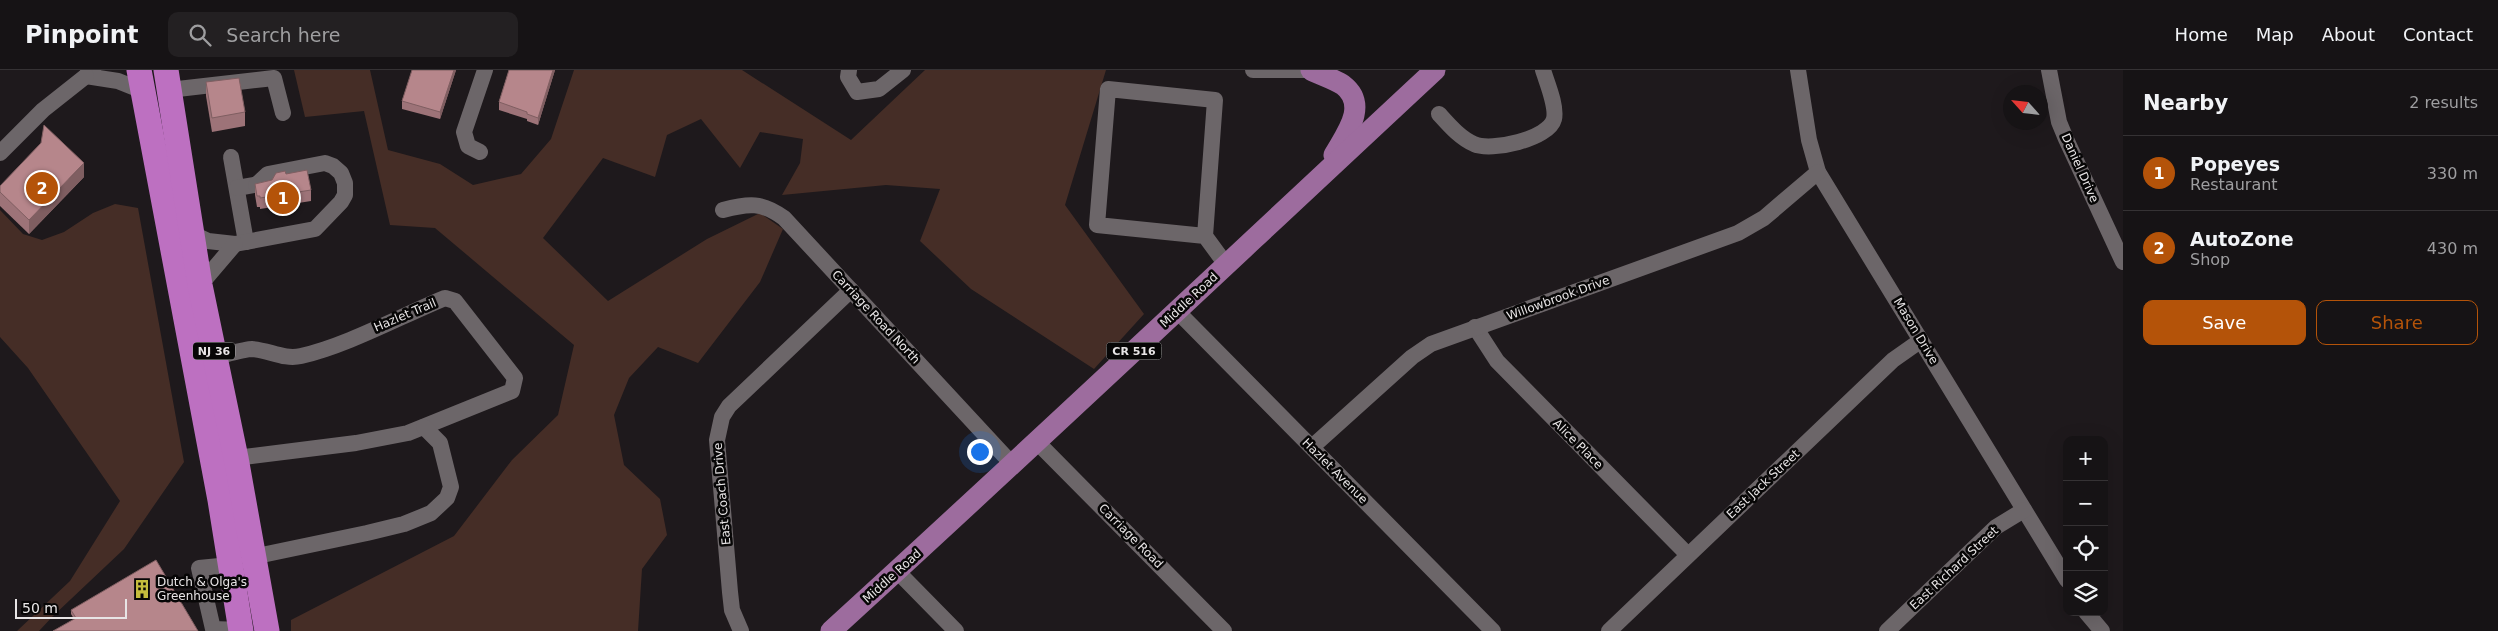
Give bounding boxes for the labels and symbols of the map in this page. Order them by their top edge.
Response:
north arrow [2003,85,2048,130]
street label: Daniel Drive [2059,131,2101,205]
pin: 2 [26,169,58,207]
pin: 1 [267,179,299,217]
street label: Carriage Road North [829,267,923,367]
street label: Middle Road [1157,270,1221,330]
street label: Willowbrook Drive [1505,273,1611,323]
street label: Mason Drive [1891,295,1941,367]
street label: Hazlet Trail [372,296,438,334]
road number: NJ 36 [193,342,235,360]
road number: CR 516 [1106,342,1162,360]
street label: Alice Place [1550,416,1606,472]
street label: Hazlet Avenue [1299,435,1371,507]
your location [967,439,993,465]
street label: East Coach Drive [711,442,733,546]
street label: East Jack Street [1724,446,1803,521]
street label: Carriage Road [1096,501,1166,571]
street label: East Richard Street [1907,523,2001,613]
street label: Middle Road [860,546,924,606]
place label: Dutch & Olga's Greenhouse [157,575,247,603]
building icon: Dutch & Olga's Greenhouse [131,578,153,600]
scale bar [15,596,128,619]

